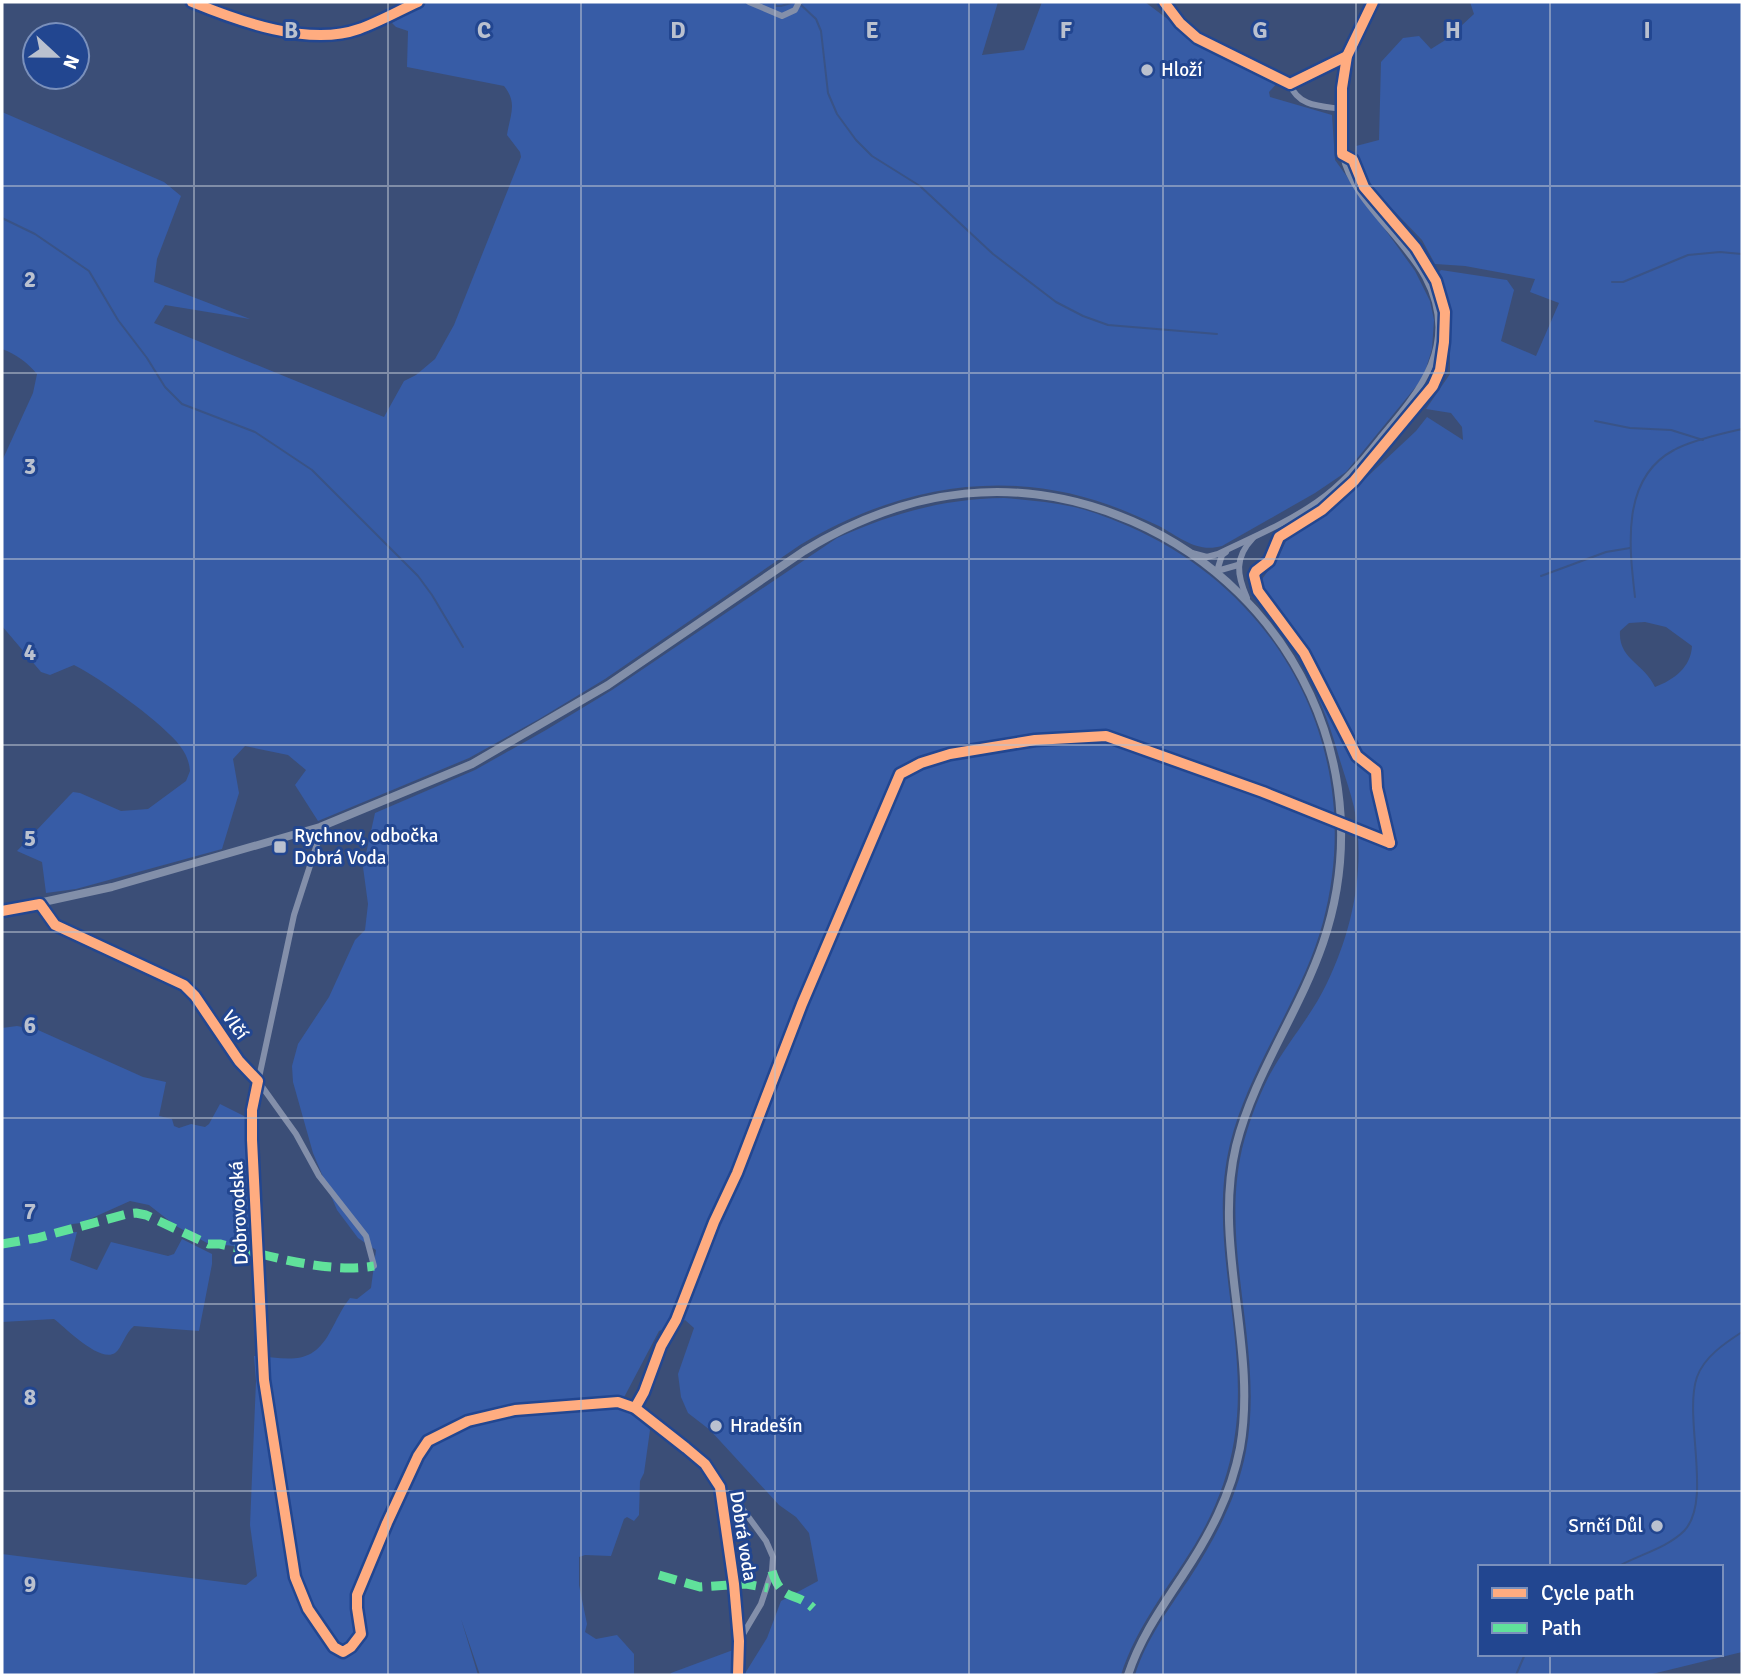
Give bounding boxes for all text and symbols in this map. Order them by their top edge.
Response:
text: B [284,16,298,45]
text: C [477,16,491,45]
text: D [670,16,686,45]
text: E [865,16,879,45]
text: F [1060,16,1072,45]
text: G [1252,16,1268,45]
text: H [1445,16,1461,45]
text: I [1643,16,1651,45]
north arrow [21,21,91,91]
text: N [57,51,84,73]
place label: Hloží [1161,58,1203,82]
marker: Hloží [1139,62,1155,78]
text: 2 [24,265,36,294]
text: 3 [24,452,36,481]
text: 4 [24,638,36,667]
text: 5 [24,824,36,853]
place label: Rychnov, odbočka Dobrá Voda [294,824,438,870]
marker: Rychnov, odbočka Dobrá Voda [272,839,288,855]
street label: Vlčí [216,1006,254,1045]
text: 6 [24,1011,36,1040]
street label: Dobrovodská [224,1160,254,1266]
text: 7 [24,1197,36,1226]
text: 8 [24,1383,36,1412]
place label: Hradešín [730,1414,803,1438]
marker: Hradešín [708,1418,724,1434]
street label: Dobrá voda [724,1489,762,1583]
place label: Srnčí Důl [1568,1514,1643,1538]
marker: Srnčí Důl [1649,1518,1665,1534]
legend [1478,1565,1723,1656]
text: 9 [24,1570,36,1599]
text: Cycle path [1541,1580,1635,1606]
text: Path [1541,1615,1582,1641]

